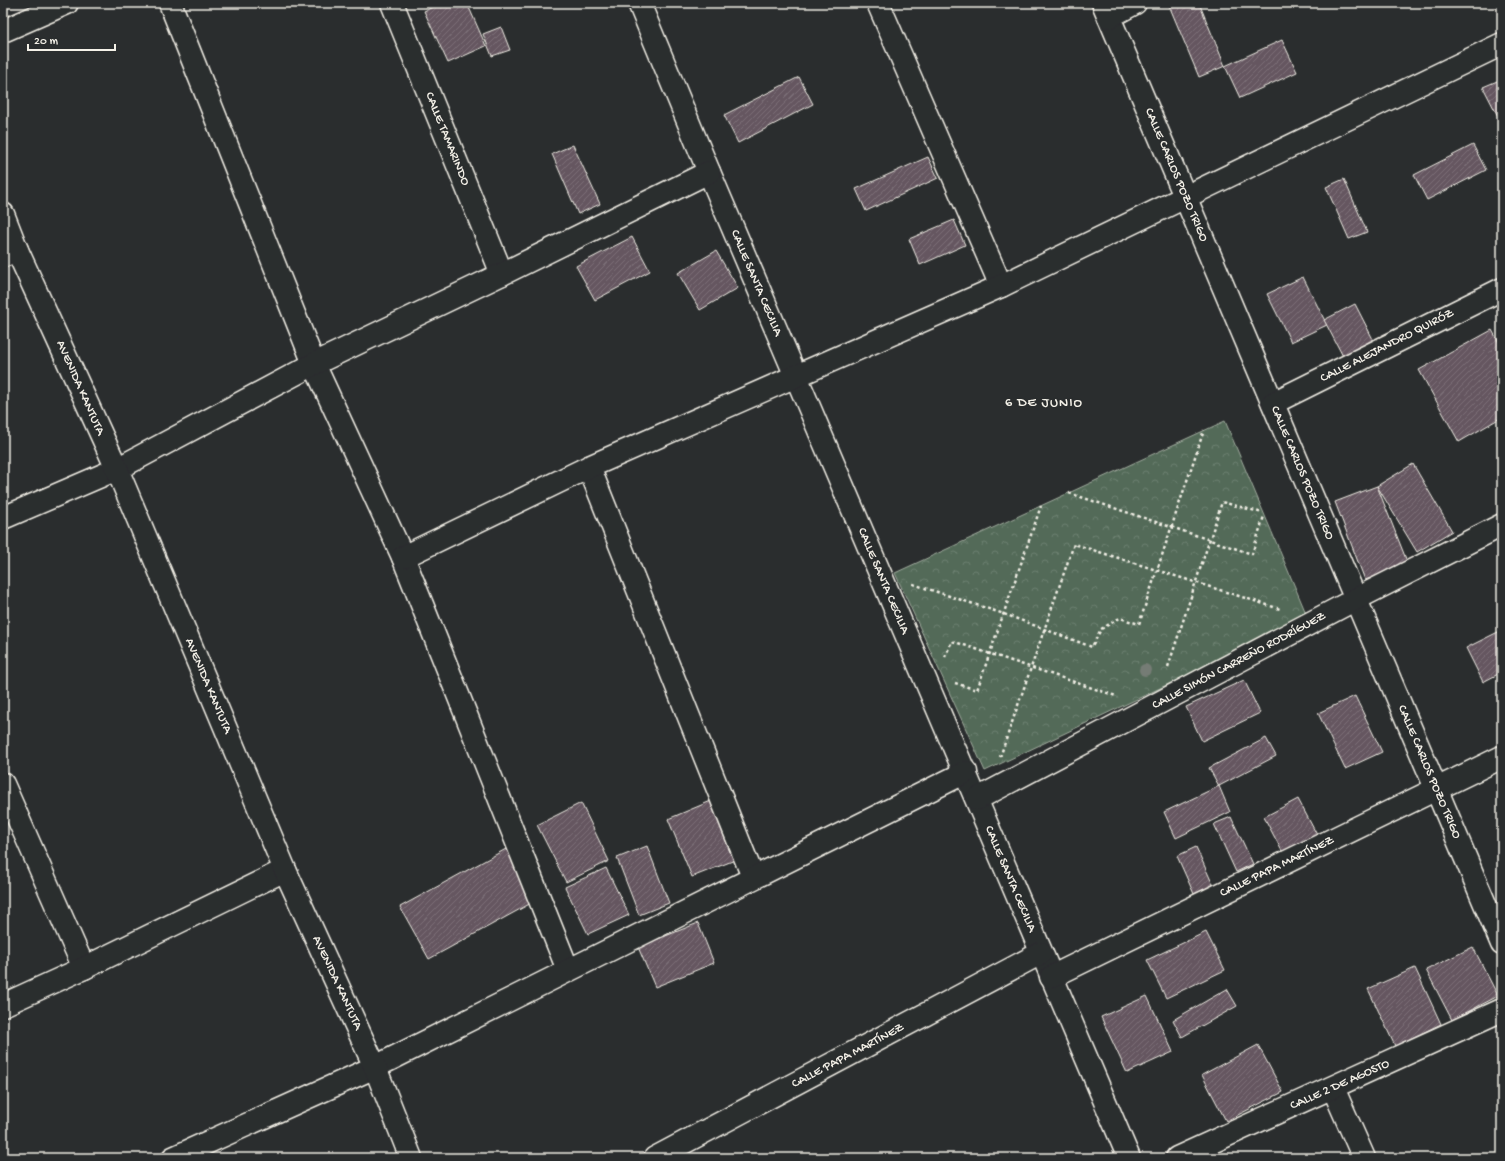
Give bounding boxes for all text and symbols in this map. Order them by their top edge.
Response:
scale bar [28,26,115,52]
text: 20 m [34,35,59,49]
street label: CALLE TAMARINDO [421,90,473,188]
street label: CALLE CARLOS POZO TRIGO [1141,106,1211,244]
street label: CALLE SANTA CECILIA [727,228,786,340]
street label: CALLE ALEJANDRO QUIRÓZ [1318,306,1457,386]
street label: AVENIDA KANTUTA [52,338,108,439]
district label: 6 DE JUNIO [1005,395,1083,412]
street label: CALLE CARLOS POZO TRIGO [1267,404,1337,542]
street label: CALLE SANTA CECILIA [854,526,913,638]
street label: CALLE SIMÓN CARREÑO RODRÍGUEZ [1149,608,1329,713]
street label: AVENIDA KANTUTA [181,636,235,737]
street label: CALLE CARLOS POZO TRIGO [1394,703,1464,841]
street label: CALLE SANTA CECILIA [981,824,1040,936]
street label: CALLE PAPA MARTÍNEZ [1217,832,1337,901]
street label: AVENIDA KANTUTA [309,933,366,1034]
street label: CALLE PAPA MARTÍNEZ [789,1019,907,1092]
street label: CALLE 2 DE AGOSTO [1288,1056,1392,1114]

